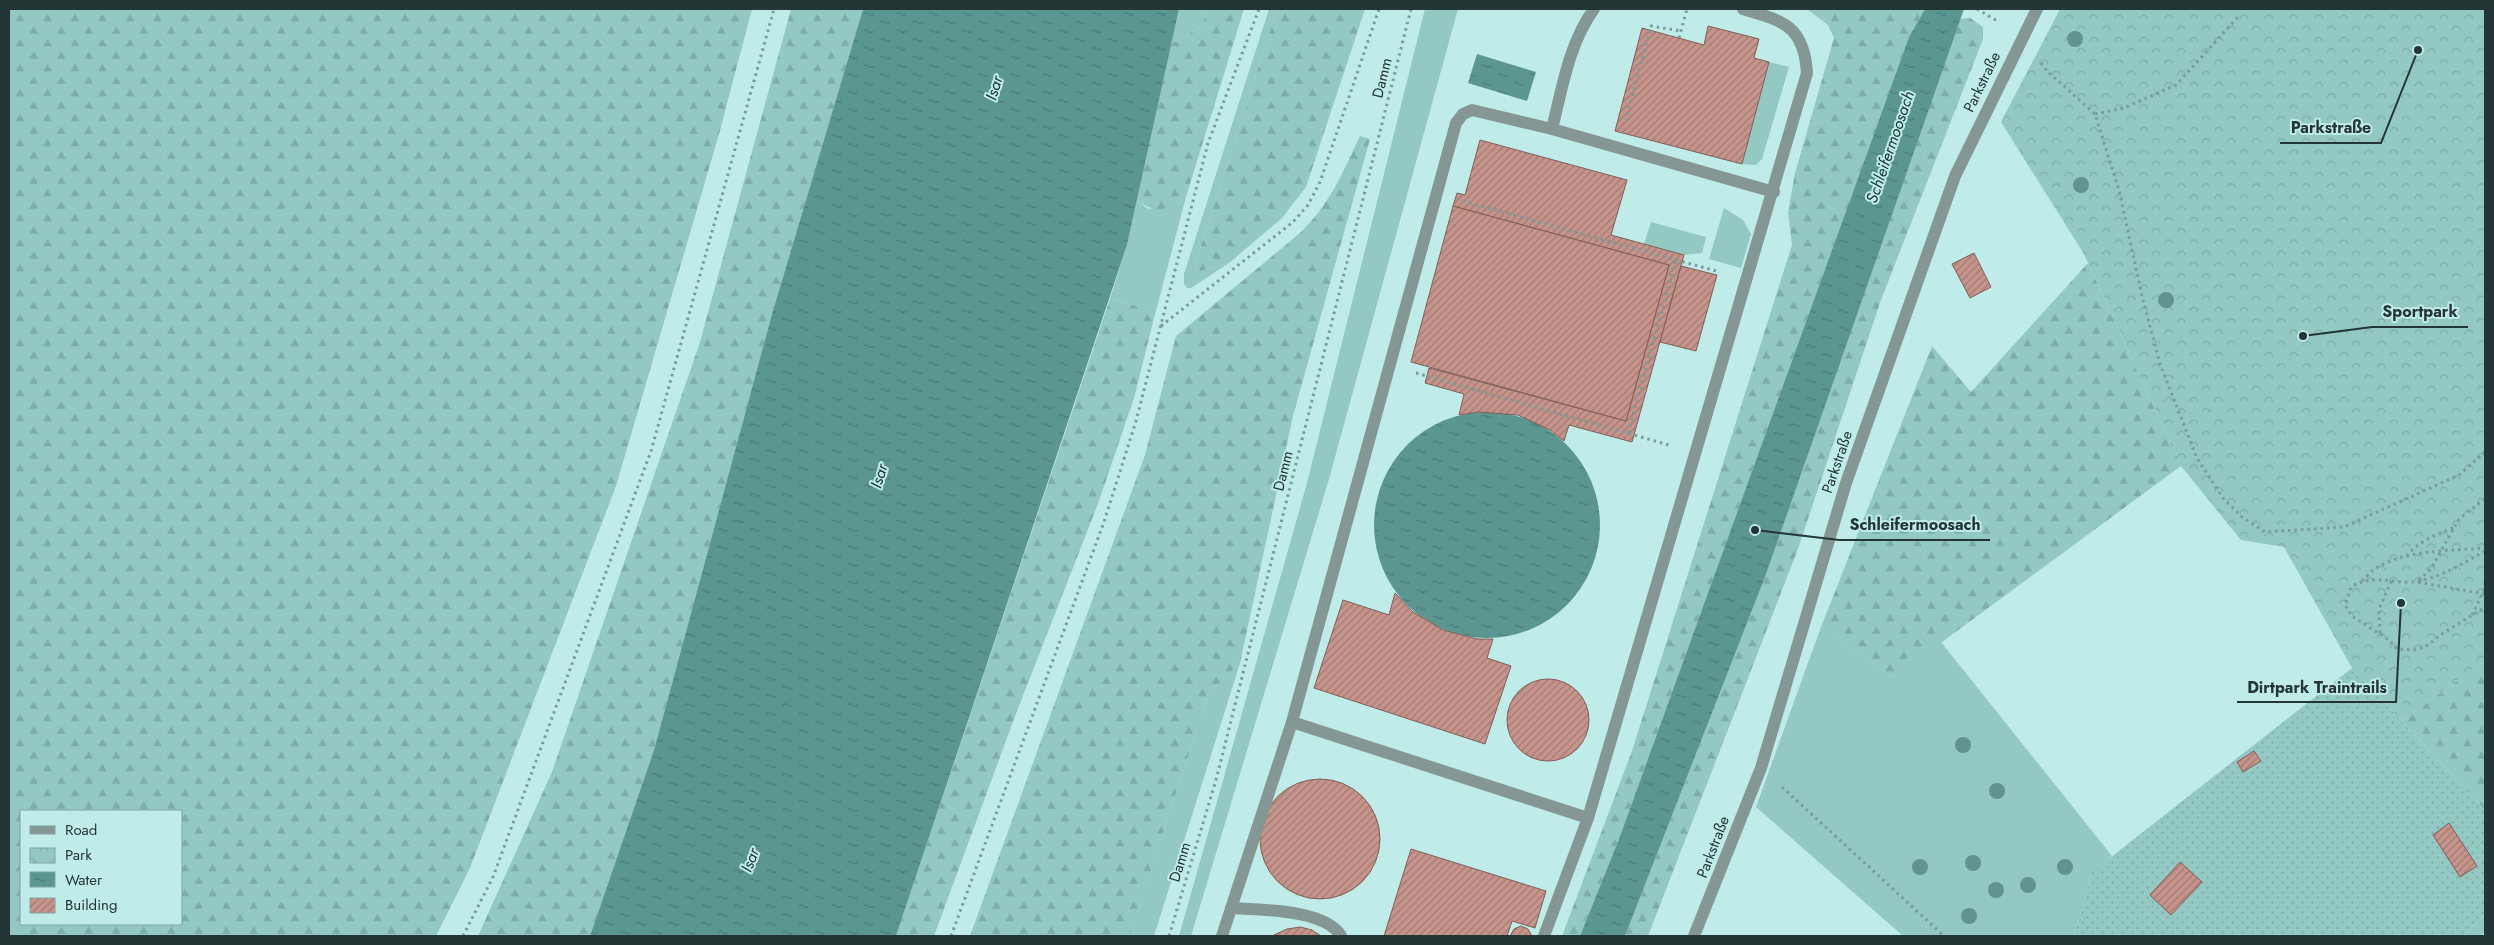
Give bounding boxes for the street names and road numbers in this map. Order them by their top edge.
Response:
street label: Parkstraße [1958,48,2006,116]
street label: Damm [1366,56,1398,100]
street label: Parkstraße [1816,427,1858,496]
street label: Damm [1267,449,1299,493]
street label: Parkstraße [1691,812,1735,881]
street label: Damm [1164,839,1196,885]

